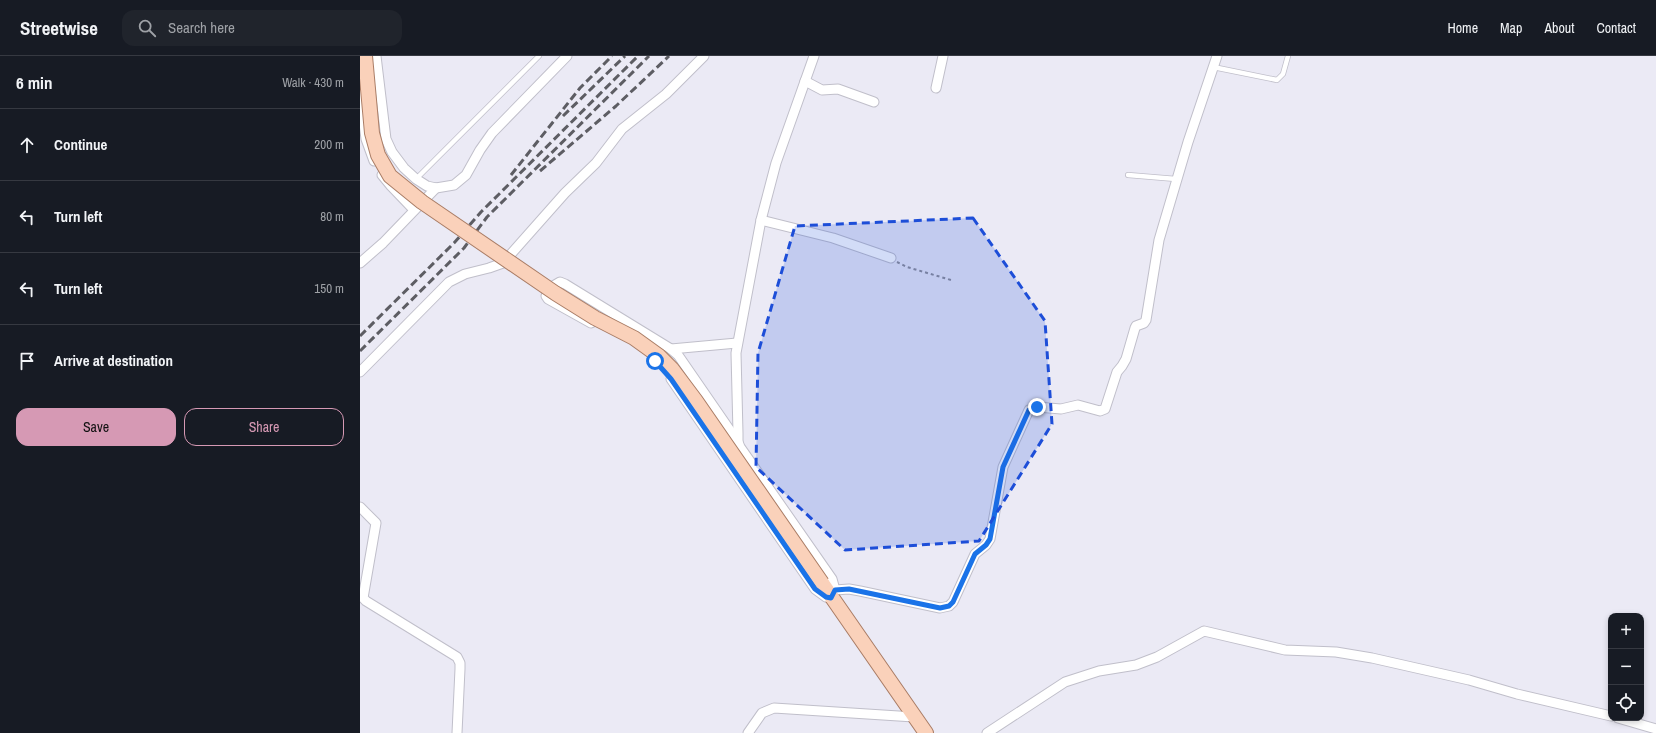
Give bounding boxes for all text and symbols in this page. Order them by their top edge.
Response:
search box [122,10,402,46]
text: Streetwise [20,15,98,41]
icon: search [136,17,158,39]
text: Search here [168,17,235,38]
text: Home [1447,19,1478,37]
text: Map [1500,19,1522,37]
text: About [1544,19,1574,37]
text: Contact [1596,19,1636,37]
text: 6 min [16,71,52,94]
text: Walk · 430 m [282,74,344,91]
icon: ahead [16,134,38,156]
text: Continue [54,134,107,155]
text: 200 m [314,136,344,153]
icon: left [16,206,38,228]
text: Turn left [54,206,102,227]
text: 80 m [320,208,344,225]
icon: left [16,278,38,300]
text: Turn left [54,278,102,299]
text: 150 m [314,280,344,297]
icon: arrive [16,350,38,372]
text: Arrive at destination [54,350,173,371]
route start [646,352,664,370]
route end [1028,398,1046,416]
button: Save [16,408,176,446]
button: Share [184,408,344,446]
map controls [1608,613,1644,721]
button: + [1608,613,1644,649]
button: − [1608,649,1644,685]
button: locate [1608,685,1644,721]

